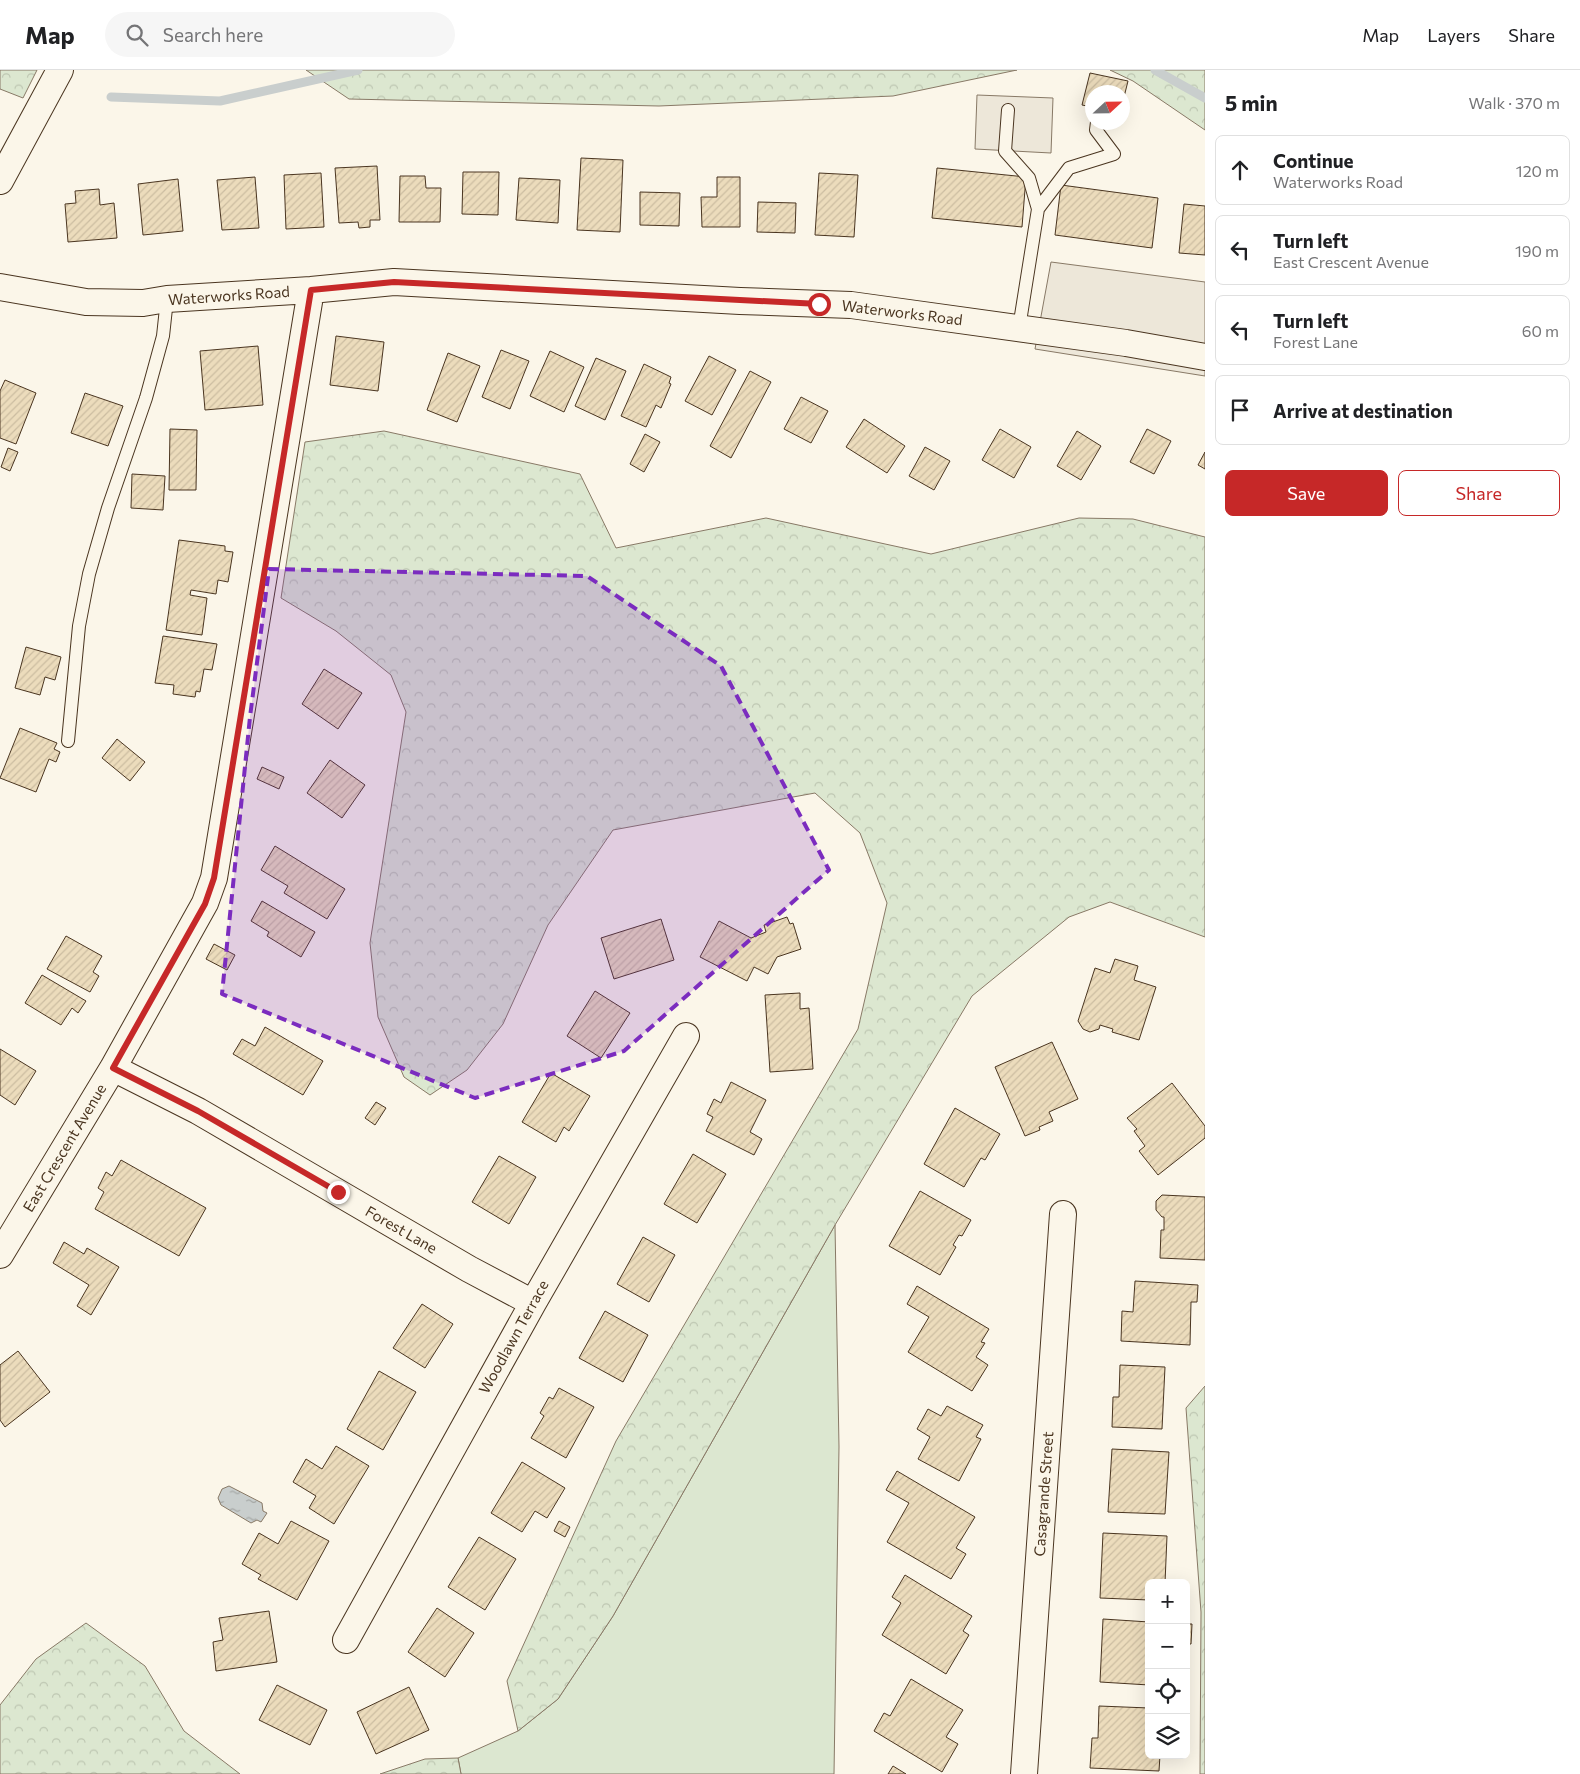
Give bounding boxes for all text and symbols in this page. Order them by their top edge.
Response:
search box [105,12,455,57]
text: Map [25,20,75,49]
icon: search [123,21,151,49]
text: Search here [163,23,263,46]
text: Map [1362,24,1399,46]
text: Layers [1427,24,1480,46]
text: Share [1508,24,1555,46]
north arrow [1085,85,1130,130]
text: 5 min [1225,90,1278,115]
text: Walk · 370 m [1469,93,1560,112]
text: Continue [1273,149,1353,172]
icon: ahead [1226,156,1254,184]
text: 120 m [1516,161,1559,180]
text: Waterworks Road [1273,172,1403,191]
text: Turn left [1273,229,1348,252]
icon: left [1226,236,1254,264]
text: 190 m [1515,241,1559,260]
text: East Crescent Avenue [1273,252,1429,271]
street label: Waterworks Road [168,282,290,308]
route start [808,293,831,316]
street label: Waterworks Road [841,296,964,328]
text: Turn left [1273,309,1348,332]
icon: left [1226,316,1254,344]
text: 60 m [1522,321,1559,340]
text: Forest Lane [1273,332,1358,351]
icon: arrive [1226,396,1254,424]
text: Arrive at destination [1273,399,1453,422]
button: Save [1225,470,1388,516]
button: Share [1398,470,1560,516]
street label: East Crescent Avenue [19,1080,110,1215]
route end [327,1181,350,1204]
street label: Forest Lane [363,1201,441,1257]
street label: Woodlawn Terrace [474,1276,552,1396]
street label: Casagrande Street [1030,1431,1056,1557]
map controls [1145,1579,1190,1759]
button: + [1145,1579,1190,1624]
button: − [1145,1624,1190,1669]
button: locate [1145,1669,1190,1714]
button: layers [1145,1714,1190,1759]

